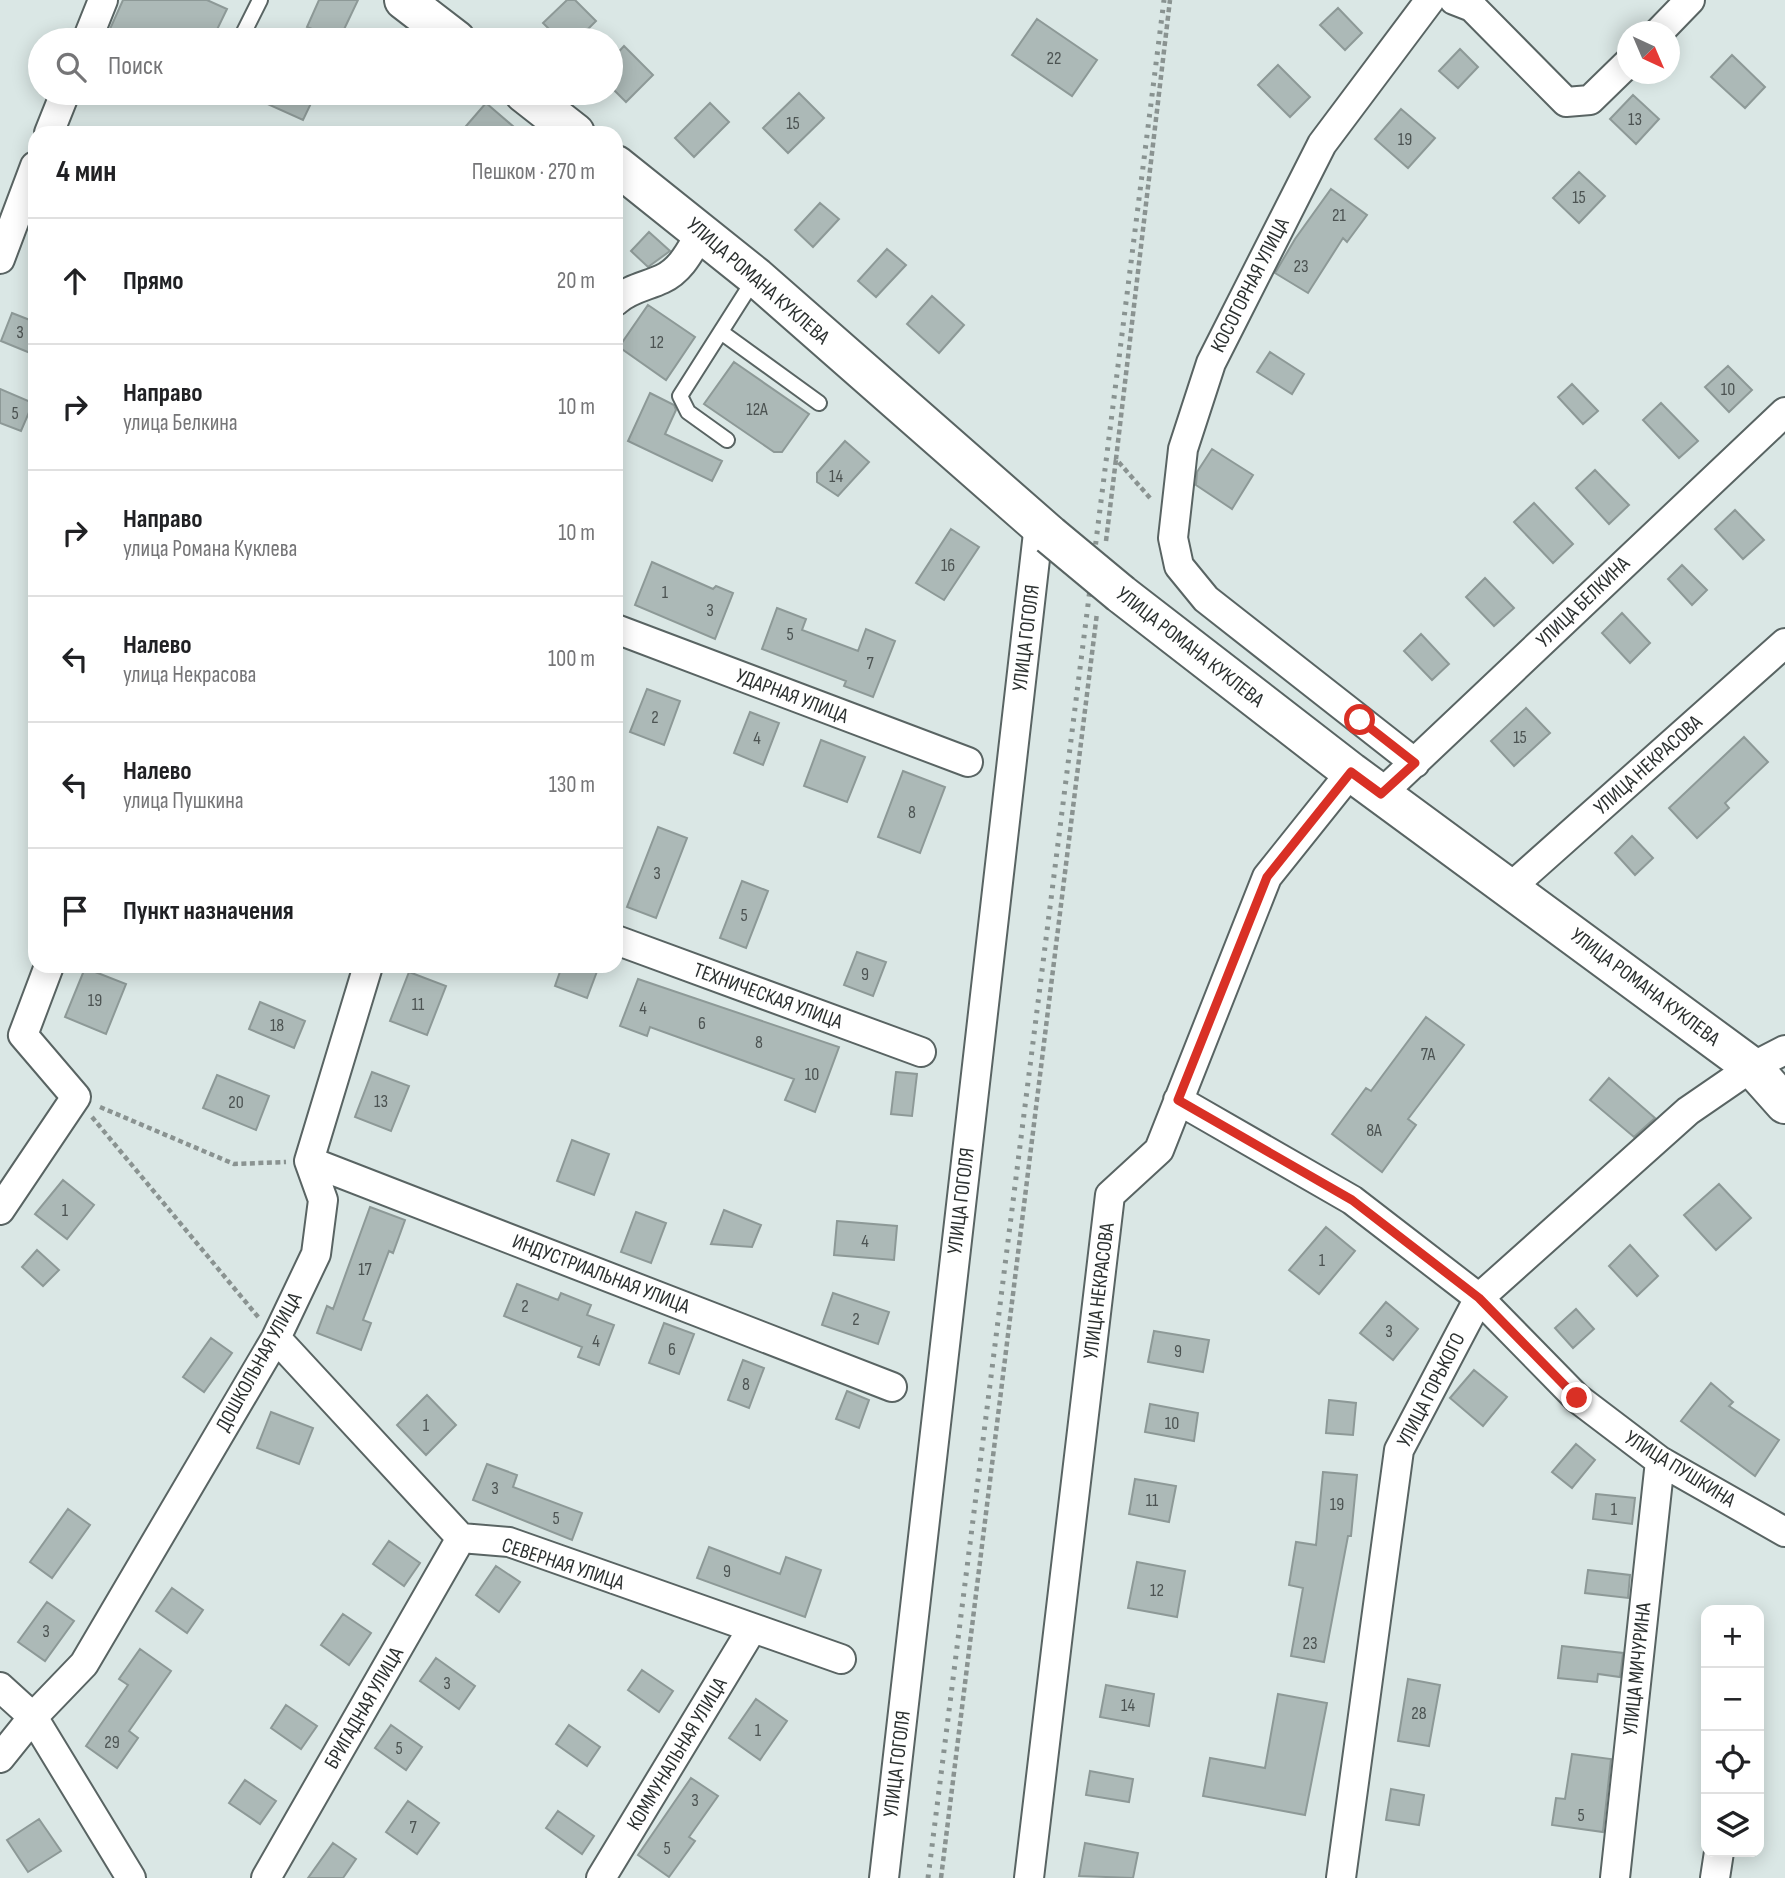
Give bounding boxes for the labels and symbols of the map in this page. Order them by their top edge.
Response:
north arrow [1617,21,1680,84]
house number: 22 [1047,48,1061,69]
house number: 13 [1628,109,1642,130]
house number: 15 [786,113,800,134]
house number: 19 [1398,129,1412,150]
house number: 15 [1572,187,1586,208]
house number: 21 [1332,205,1347,226]
street label: УЛИЦА РОМАНА КУКЛЕВА [682,212,835,350]
street label: КОСОГОРНАЯ УЛИЦА [1205,213,1295,357]
house number: 23 [1294,256,1309,277]
house number: 3 [16,322,24,343]
house number: 12 [650,332,664,353]
house number: 10 [1721,379,1735,400]
house number: 12А [746,399,768,420]
house number: 5 [11,403,19,424]
house number: 14 [829,466,843,487]
street label: УЛИЦА БЕЛКИНА [1531,551,1636,653]
house number: 16 [941,555,955,576]
street label: УЛИЦА РОМАНА КУКЛЕВА [1111,581,1270,713]
house number: 1 [662,582,669,603]
street label: УЛИЦА ГОГОЛЯ [1007,583,1045,693]
house number: 3 [706,600,714,621]
house number: 5 [786,624,794,645]
house number: 7 [866,653,874,674]
street label: УДАРНАЯ УЛИЦА [732,663,853,729]
route start [1344,704,1375,735]
house number: 2 [651,707,659,728]
street label: УЛИЦА НЕКРАСОВА [1589,709,1708,820]
house number: 15 [1513,727,1527,748]
house number: 4 [753,728,761,749]
house number: 8 [908,802,916,823]
house number: 3 [653,863,661,884]
house number: 5 [740,905,748,926]
street label: УЛИЦА РОМАНА КУКЛЕВА [1565,923,1726,1052]
street label: ТЕХНИЧЕСКАЯ УЛИЦА [690,957,847,1035]
house number: 9 [861,964,869,985]
house number: 19 [88,990,102,1011]
house number: 11 [412,994,425,1015]
house number: 4 [639,998,647,1019]
house number: 6 [698,1013,706,1034]
house number: 18 [270,1015,284,1036]
house number: 8 [755,1032,763,1053]
house number: 7А [1421,1044,1436,1065]
house number: 10 [805,1064,819,1085]
house number: 13 [374,1091,388,1112]
house number: 20 [228,1092,244,1113]
house number: 8А [1366,1120,1382,1141]
street label: УЛИЦА ГОГОЛЯ [942,1146,980,1256]
house number: 1 [62,1200,69,1221]
street label: УЛИЦА НЕКРАСОВА [1078,1221,1120,1360]
street label: ИНДУСТРИАЛЬНАЯ УЛИЦА [509,1229,694,1320]
house number: 4 [861,1231,869,1252]
house number: 1 [1319,1250,1326,1271]
house number: 17 [358,1259,373,1280]
street label: ДОШКОЛЬНАЯ УЛИЦА [211,1287,308,1436]
house number: 2 [521,1296,529,1317]
house number: 2 [852,1309,860,1330]
house number: 3 [1385,1321,1393,1342]
street label: УЛИЦА ГОРЬКОГО [1392,1329,1470,1451]
house number: 4 [592,1331,600,1352]
house number: 6 [668,1339,676,1360]
house number: 9 [1174,1341,1182,1362]
house number: 8 [742,1374,750,1395]
route end [1561,1382,1592,1413]
house number: 10 [1165,1413,1179,1434]
house number: 1 [423,1415,430,1436]
street label: УЛИЦА ПУШКИНА [1620,1425,1741,1513]
house number: 3 [491,1478,499,1499]
house number: 11 [1146,1490,1159,1511]
house number: 19 [1330,1494,1344,1515]
house number: 1 [1611,1499,1618,1520]
house number: 5 [552,1508,560,1529]
street label: СЕВЕРНАЯ УЛИЦА [499,1532,628,1596]
house number: 9 [723,1561,731,1582]
house number: 12 [1150,1580,1164,1601]
street label: УЛИЦА МИЧУРИНА [1618,1600,1657,1737]
house number: 3 [42,1621,50,1642]
house number: 23 [1303,1633,1318,1654]
street label: БРИГАДНАЯ УЛИЦА [319,1642,409,1773]
street label: КОММУНАЛЬНАЯ УЛИЦА [622,1672,733,1835]
house number: 3 [443,1673,451,1694]
house number: 14 [1121,1695,1135,1716]
house number: 28 [1411,1703,1427,1724]
street label: УЛИЦА ГОГОЛЯ [878,1709,916,1819]
house number: 1 [755,1720,762,1741]
house number: 29 [104,1732,120,1753]
house number: 5 [395,1738,403,1759]
house number: 3 [691,1790,699,1811]
house number: 5 [1577,1805,1585,1826]
house number: 7 [409,1817,417,1838]
house number: 5 [663,1838,671,1859]

